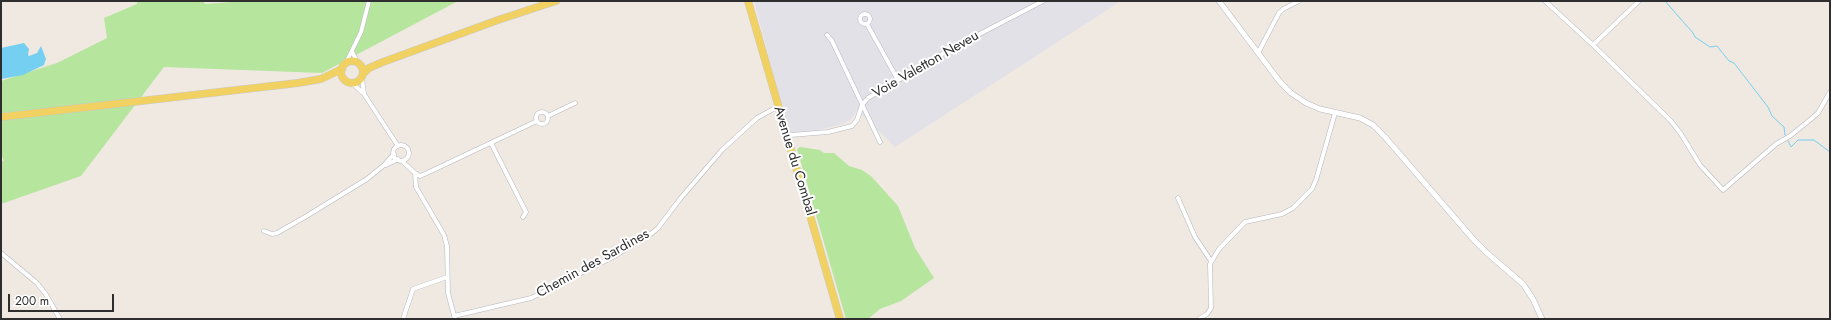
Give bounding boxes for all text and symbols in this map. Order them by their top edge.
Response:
street label: Voie Valetton Neveu [870,28,982,102]
street label: Avenue du Combal [769,104,819,218]
street label: Chemin des Sardines [534,226,652,302]
scale bar [10,286,116,312]
text: 200 m [15,292,49,310]

